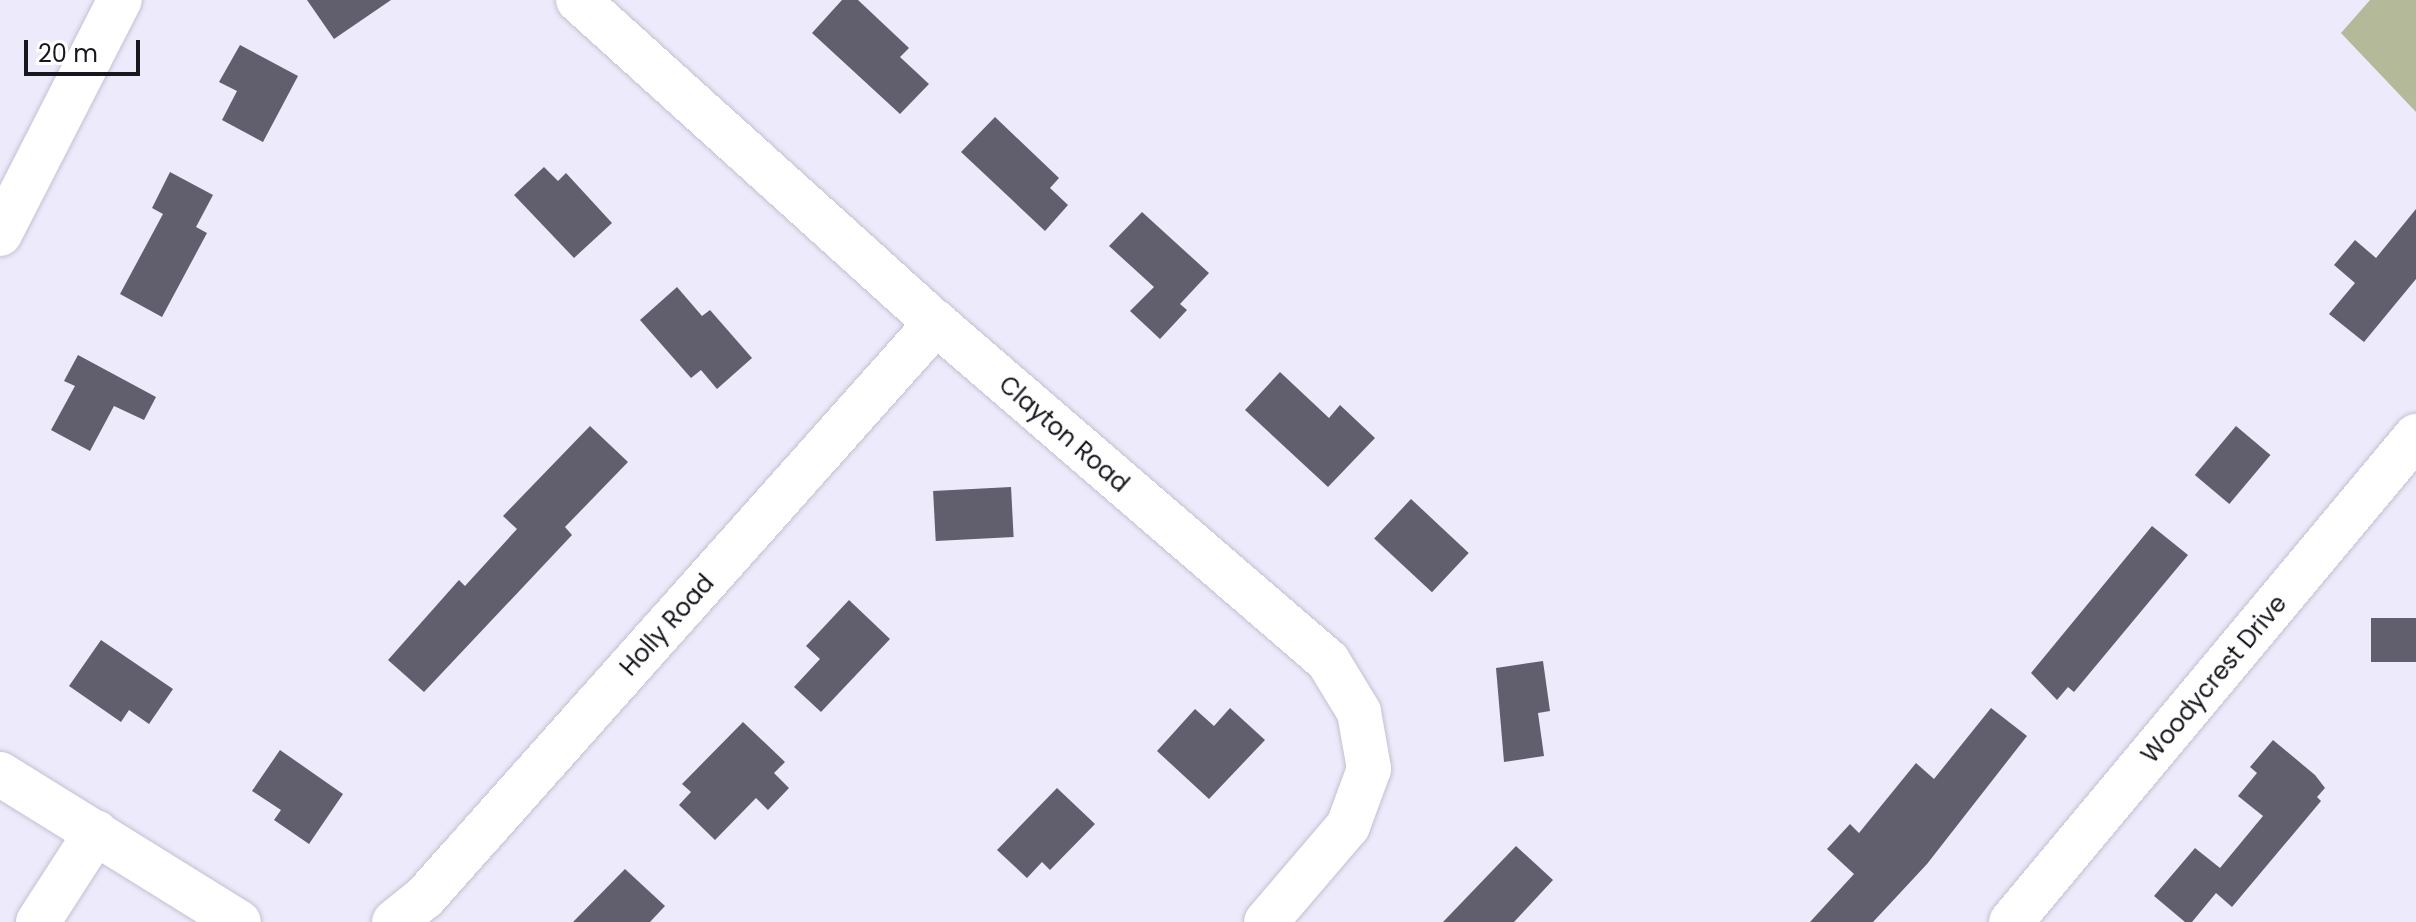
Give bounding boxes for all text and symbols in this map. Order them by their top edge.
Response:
scale bar [28,24,144,74]
text: 20 m [38,37,98,70]
street label: Clayton Road [993,370,1135,498]
street label: Holly Road [614,569,720,681]
street label: Woodycrest Drive [2135,589,2293,769]

